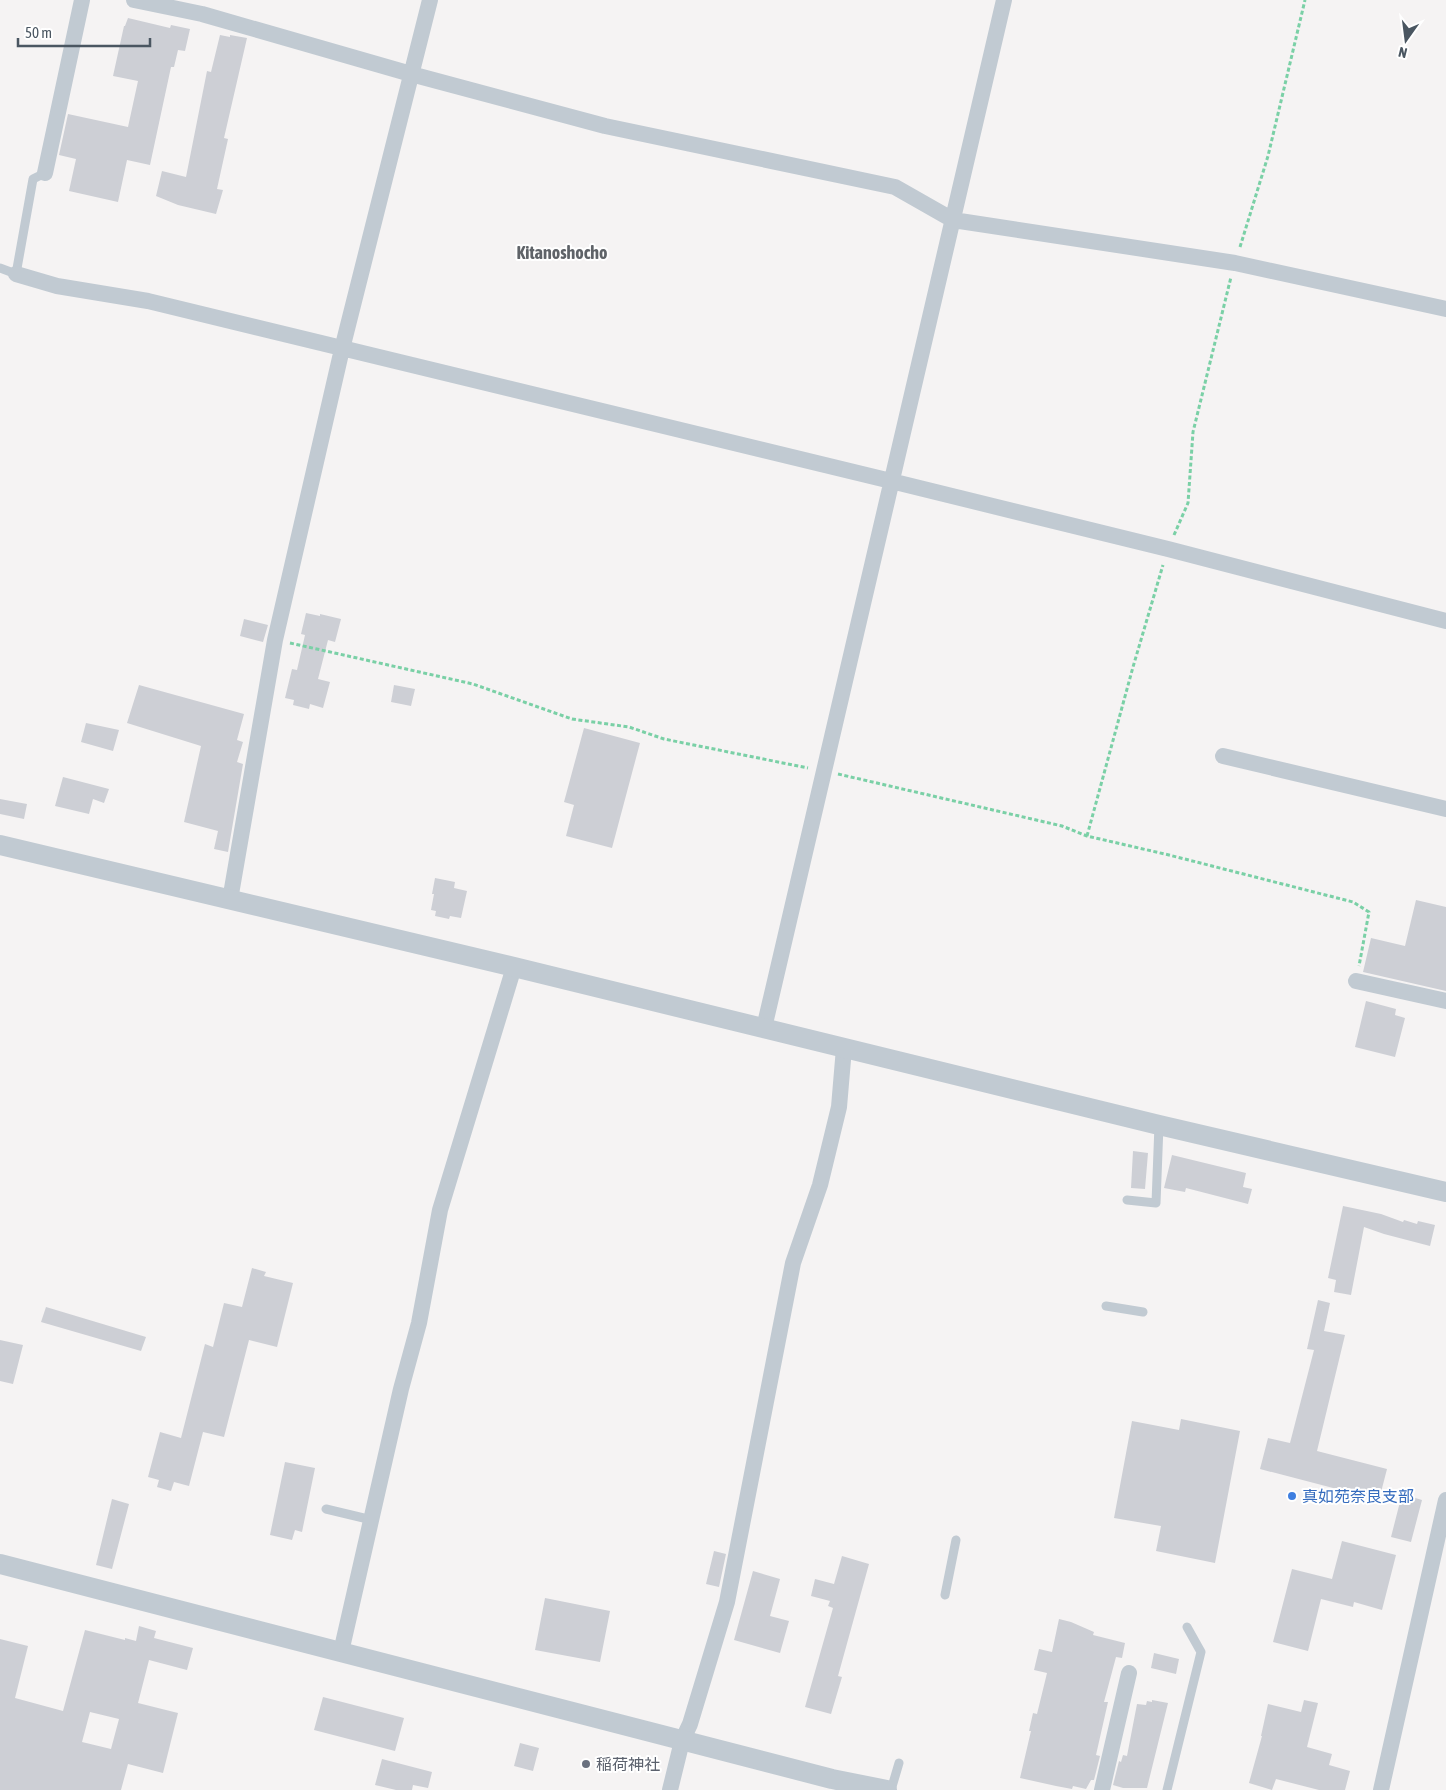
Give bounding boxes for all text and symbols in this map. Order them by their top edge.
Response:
scale bar [18,15,150,47]
north arrow [1381,15,1431,65]
text: 50 m [25,24,52,41]
text: N [1397,44,1409,61]
district label: Kitanoshocho [516,242,608,263]
place label: 真如苑奈良支部 [1302,1487,1414,1505]
marker: 真如苑奈良支部 [1286,1490,1298,1502]
place label: 稲荷神社 [596,1755,660,1773]
marker: 稲荷神社 [580,1758,592,1770]

